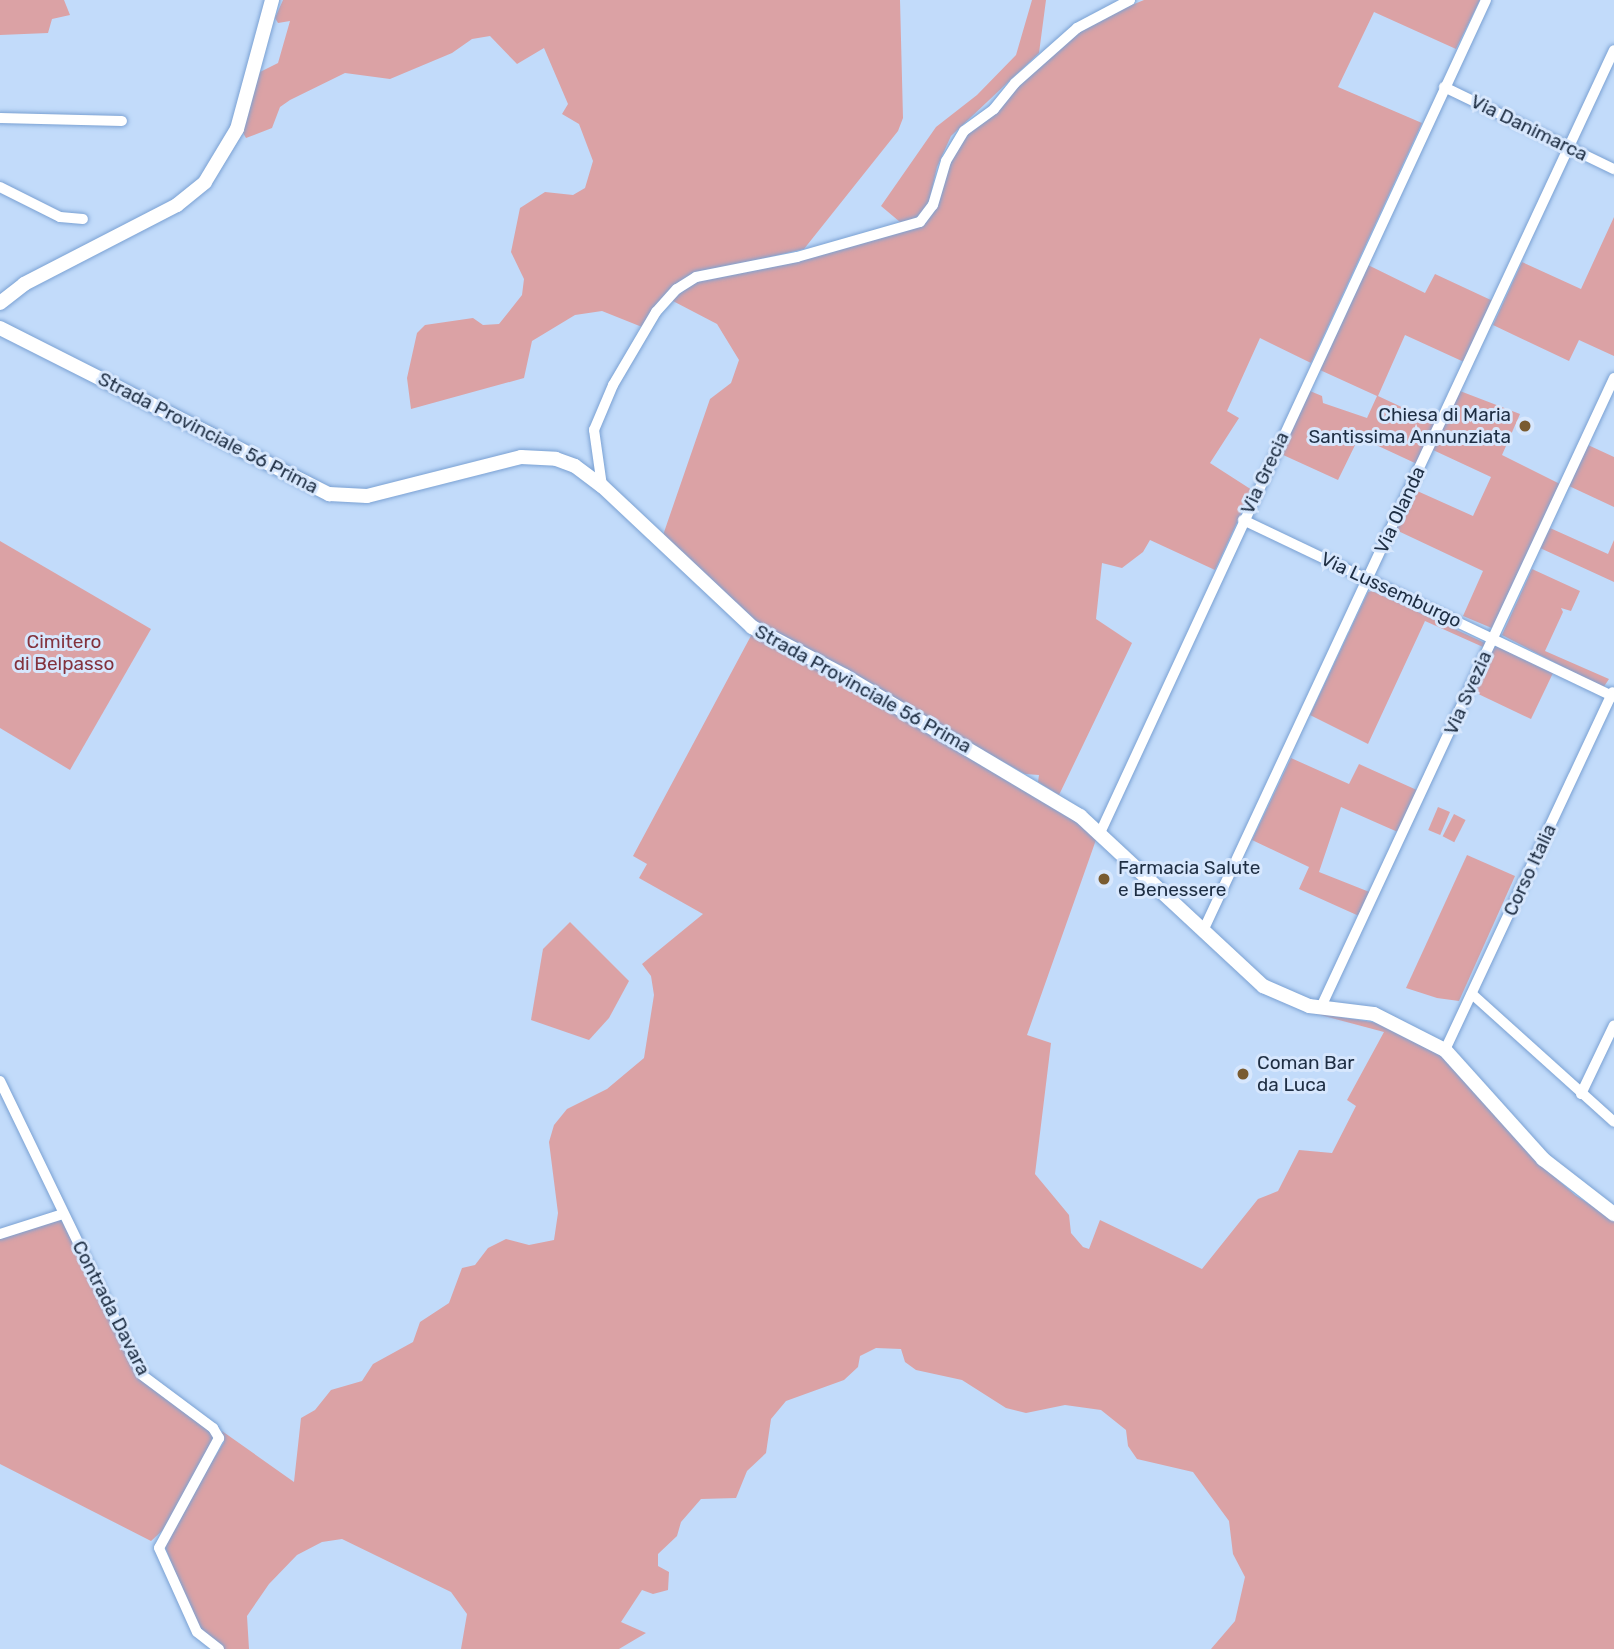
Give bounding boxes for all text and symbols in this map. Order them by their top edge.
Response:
street label: Via Danimarca [1467,90,1591,166]
street label: Strada Provinciale 56 Prima [94,367,322,499]
place label: Chiesa di Maria Santissima Annunziata [1308,404,1511,448]
marker: Chiesa di Maria Santissima Annunziata [1517,418,1533,434]
street label: Via Grecia [1236,428,1294,518]
street label: Via Olanda [1370,463,1430,557]
street label: Via Lussemburgo [1317,547,1465,633]
street label: Strada Provinciale 56 Prima [751,620,975,758]
park label: Cimitero di Belpasso [14,631,114,675]
street label: Via Svezia [1439,648,1497,738]
street label: Corso Italia [1499,820,1561,920]
place label: Farmacia Salute e Benessere [1118,857,1260,901]
marker: Farmacia Salute e Benessere [1096,871,1112,887]
place label: Coman Bar da Luca [1257,1052,1355,1096]
marker: Coman Bar da Luca [1235,1066,1251,1082]
street label: Contrada Davara [67,1237,155,1379]

